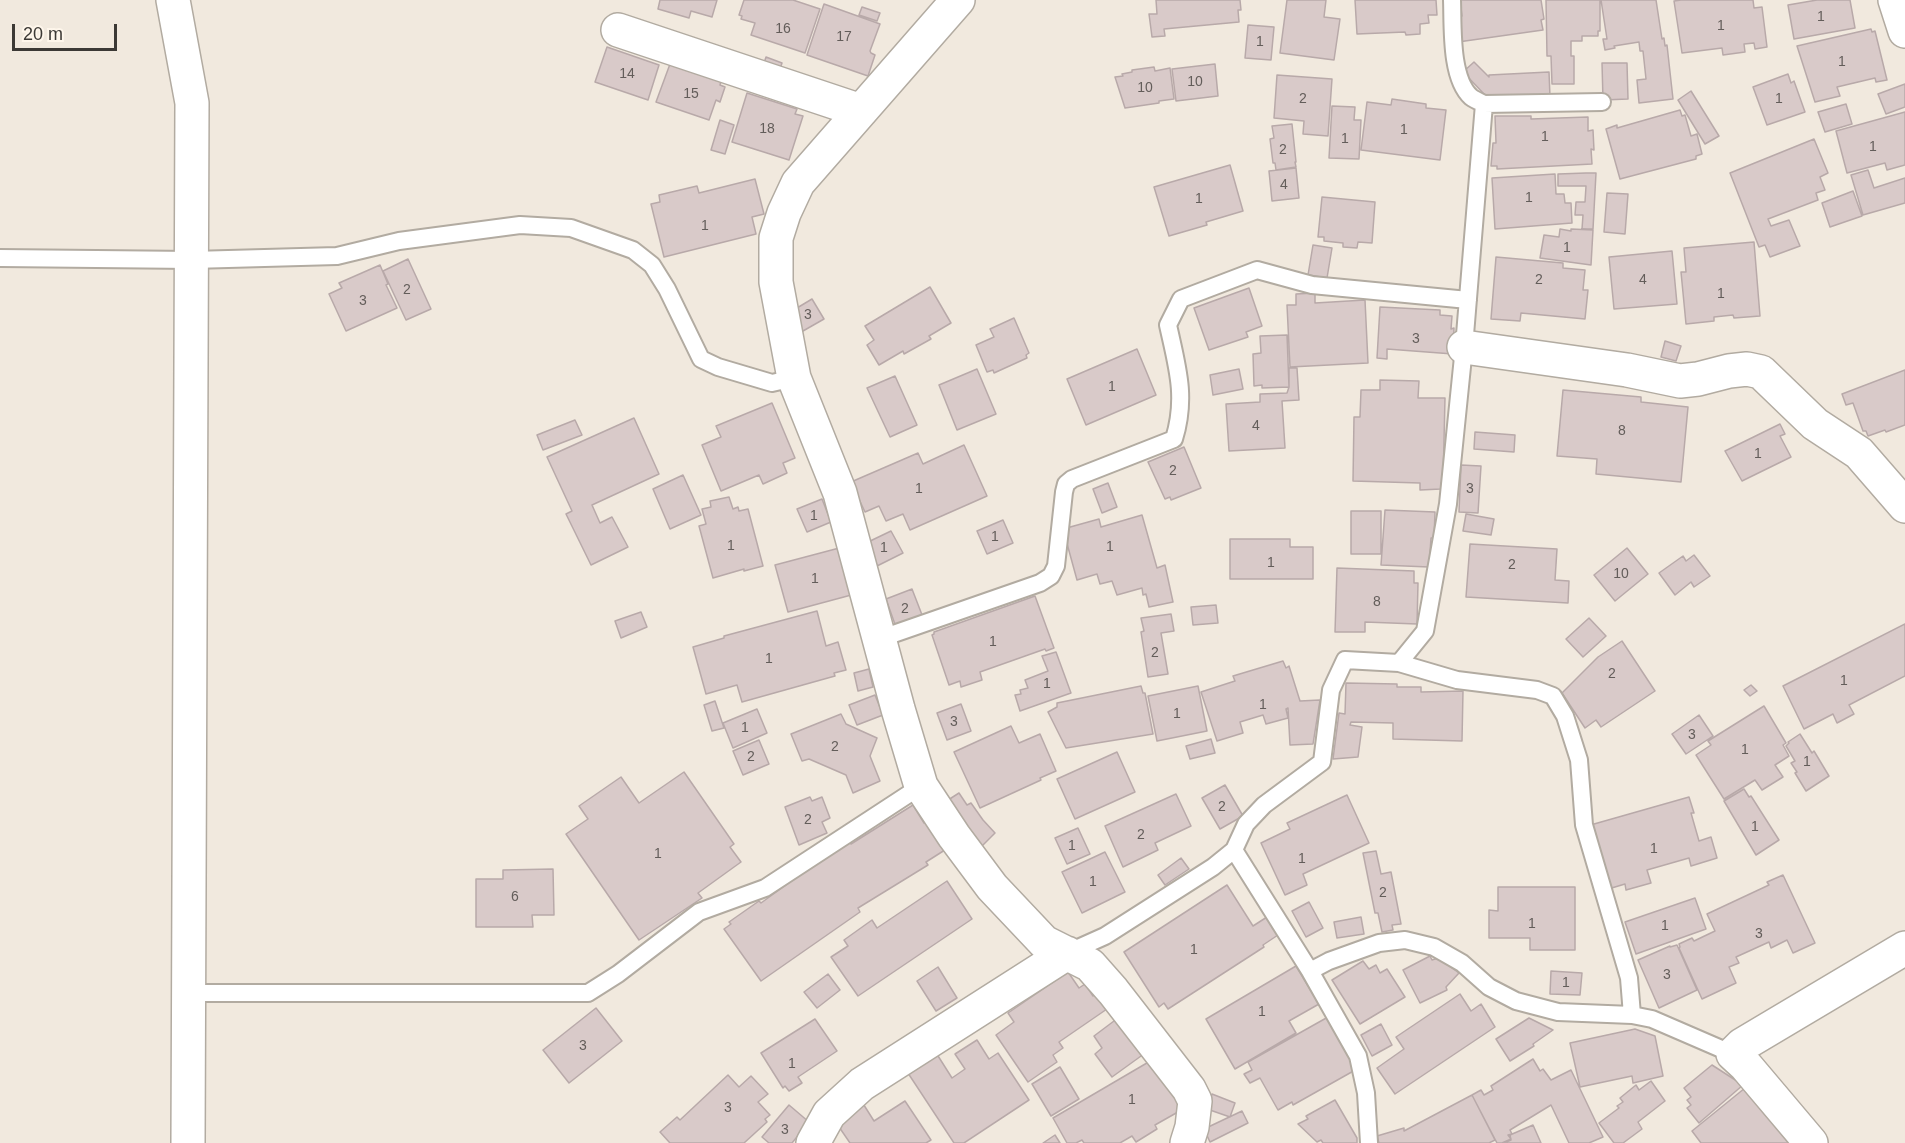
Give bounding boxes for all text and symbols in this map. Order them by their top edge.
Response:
house number: 1 [1817,9,1825,25]
scale bar [15,12,120,50]
house number: 1 [1717,18,1725,34]
house number: 16 [775,21,791,37]
text: 20 m [23,24,63,44]
house number: 17 [836,29,852,45]
house number: 1 [1256,34,1264,50]
house number: 1 [1838,54,1846,70]
house number: 14 [619,66,635,82]
house number: 10 [1187,74,1203,90]
house number: 10 [1137,80,1153,96]
house number: 15 [683,86,699,102]
house number: 2 [1299,91,1307,107]
house number: 1 [1775,91,1783,107]
house number: 18 [759,121,775,137]
house number: 1 [1400,122,1408,138]
house number: 1 [1541,129,1549,145]
house number: 1 [1341,131,1349,147]
house number: 1 [1869,139,1877,155]
house number: 2 [1279,142,1287,158]
house number: 4 [1280,177,1288,193]
house number: 1 [1525,190,1533,206]
house number: 1 [1195,191,1203,207]
house number: 1 [701,218,709,234]
house number: 1 [1563,240,1571,256]
house number: 2 [1535,272,1543,288]
house number: 4 [1639,272,1647,288]
house number: 2 [403,282,411,298]
house number: 1 [1717,286,1725,302]
house number: 3 [359,293,367,309]
house number: 3 [804,307,812,323]
house number: 3 [1412,331,1420,347]
house number: 1 [1108,379,1116,395]
house number: 4 [1252,418,1260,434]
house number: 8 [1618,423,1626,439]
house number: 1 [1754,446,1762,462]
house number: 2 [1169,463,1177,479]
house number: 1 [915,481,923,497]
house number: 3 [1466,481,1474,497]
house number: 1 [810,508,818,524]
house number: 1 [991,529,999,545]
house number: 1 [727,538,735,554]
house number: 1 [1106,539,1114,555]
house number: 1 [880,540,888,556]
house number: 1 [1267,555,1275,571]
house number: 2 [1508,557,1516,573]
house number: 10 [1613,566,1629,582]
house number: 1 [811,571,819,587]
house number: 8 [1373,594,1381,610]
house number: 2 [901,601,909,617]
house number: 1 [989,634,997,650]
house number: 2 [1151,645,1159,661]
house number: 1 [765,651,773,667]
house number: 2 [1608,666,1616,682]
house number: 1 [1840,673,1848,689]
house number: 1 [1043,676,1051,692]
house number: 1 [1259,697,1267,713]
house number: 1 [1173,706,1181,722]
house number: 3 [950,714,958,730]
house number: 1 [741,720,749,736]
house number: 3 [1688,727,1696,743]
house number: 2 [831,739,839,755]
house number: 1 [1741,742,1749,758]
house number: 2 [747,749,755,765]
house number: 1 [1803,754,1811,770]
house number: 2 [1218,799,1226,815]
house number: 2 [804,812,812,828]
house number: 1 [1751,819,1759,835]
house number: 2 [1137,827,1145,843]
house number: 1 [1068,838,1076,854]
house number: 1 [1650,841,1658,857]
house number: 1 [654,846,662,862]
house number: 1 [1298,851,1306,867]
house number: 1 [1089,874,1097,890]
house number: 2 [1379,885,1387,901]
house number: 6 [511,889,519,905]
house number: 1 [1528,916,1536,932]
house number: 1 [1661,918,1669,934]
house number: 3 [1755,926,1763,942]
house number: 1 [1190,942,1198,958]
house number: 3 [1663,967,1671,983]
house number: 1 [1562,975,1570,991]
house number: 1 [1258,1004,1266,1020]
house number: 3 [579,1038,587,1054]
house number: 1 [788,1056,796,1072]
house number: 1 [1128,1092,1136,1108]
house number: 3 [724,1100,732,1116]
house number: 3 [781,1122,789,1138]

